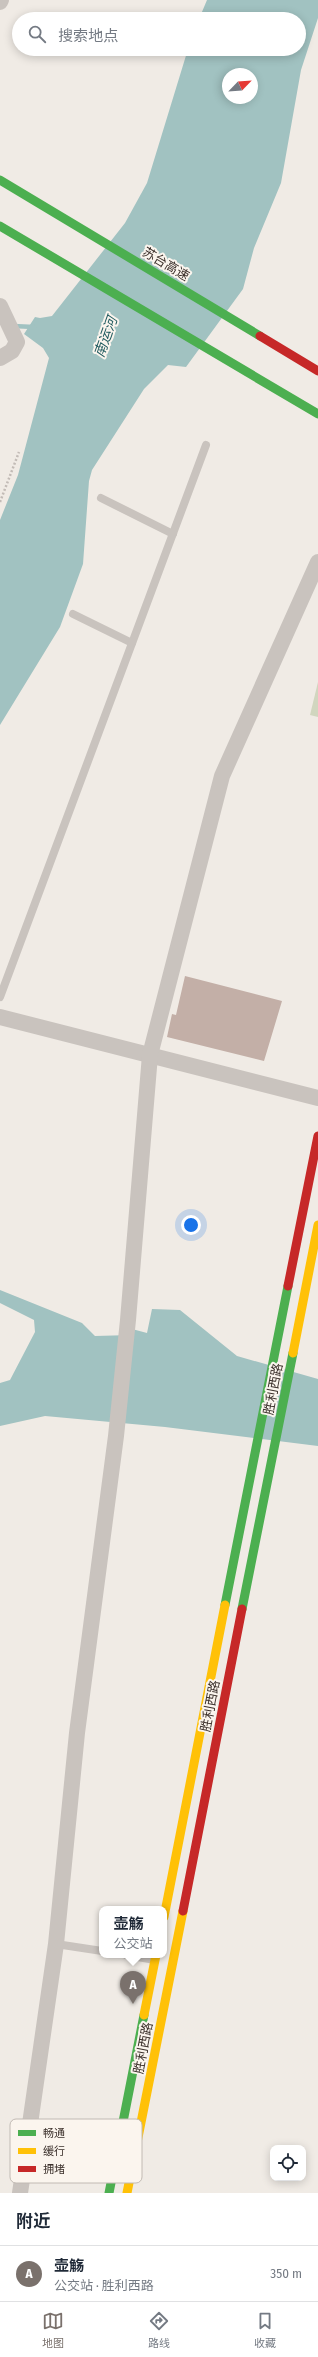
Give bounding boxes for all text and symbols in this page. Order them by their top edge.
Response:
search box [12,12,306,56]
icon: search [26,23,48,45]
text: 搜索地点 [58,27,118,45]
north arrow [222,68,258,104]
street label: 苏台高速 [140,244,192,284]
water label: 南运河 [91,312,122,360]
your location [181,1215,201,1235]
street label: 胜利西路 [261,1362,285,1416]
street label: 胜利西路 [198,1679,222,1733]
popup [99,1906,167,1958]
text: 壶觞 [113,1915,144,1933]
text: 公交站 [113,1936,153,1951]
pin: A [120,1971,146,2004]
street label: 胜利西路 [131,2021,155,2075]
legend [10,2119,142,2183]
text: 畅通 [43,2127,65,2140]
text: 缓行 [43,2145,65,2158]
map controls [270,2145,306,2181]
button: locate [270,2145,306,2181]
text: 拥堵 [43,2163,65,2176]
text: 附近 [16,2211,50,2232]
text: 壶觞 [54,2257,84,2275]
text: A [25,2266,33,2281]
text: 350 m [270,2266,302,2281]
text: 公交站 · 胜利西路 [54,2278,154,2293]
tab: 地图 [42,2310,64,2350]
tab: 路线 [148,2310,170,2350]
tab: 收藏 [254,2310,276,2350]

